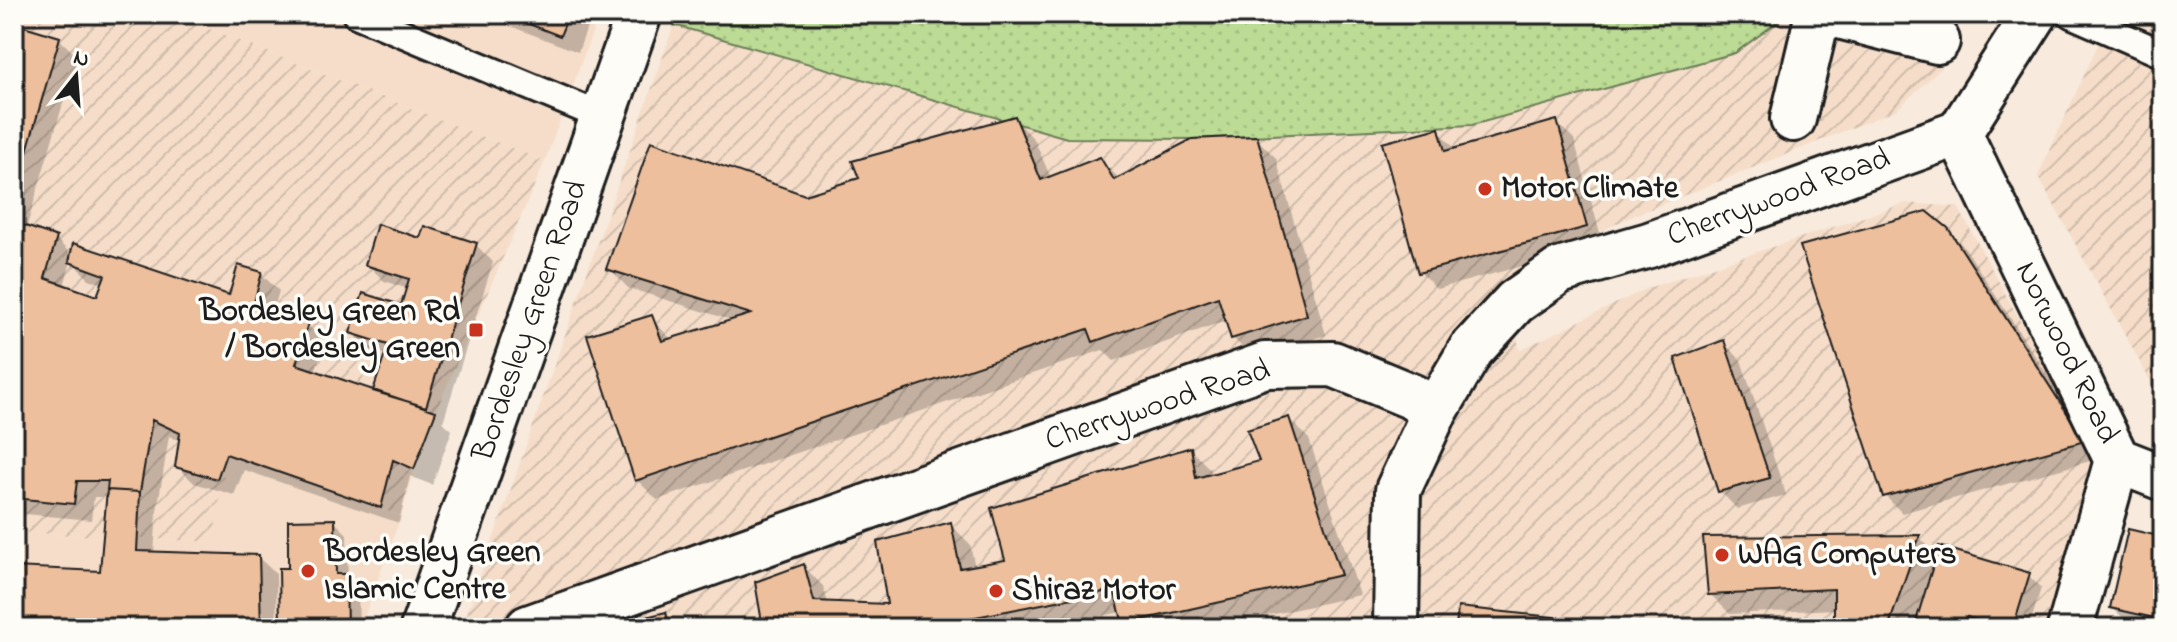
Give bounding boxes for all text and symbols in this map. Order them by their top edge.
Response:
north arrow [36,36,116,116]
text: N [69,42,93,77]
street label: Cherrywood Road [1661,136,1897,260]
place label: Motor Climate [1501,166,1680,213]
street label: Bordesley Green Road [461,174,601,469]
marker: Motor Climate [1476,180,1494,198]
street label: Norwood Road [2002,254,2130,452]
place label: Bordesley Green Rd / Bordesley Green [198,289,460,374]
marker: Bordesley Green Rd / Bordesley Green [467,321,485,339]
street label: Cherrywood Road [1039,347,1277,465]
place label: Bordesley Green Islamic Centre [322,530,541,614]
place label: WAG Computers [1738,532,1957,579]
marker: WAG Computers [1713,546,1731,564]
marker: Bordesley Green Islamic Centre [299,562,317,580]
place label: Shiraz Motor [1012,568,1177,615]
marker: Shiraz Motor [987,582,1005,600]

